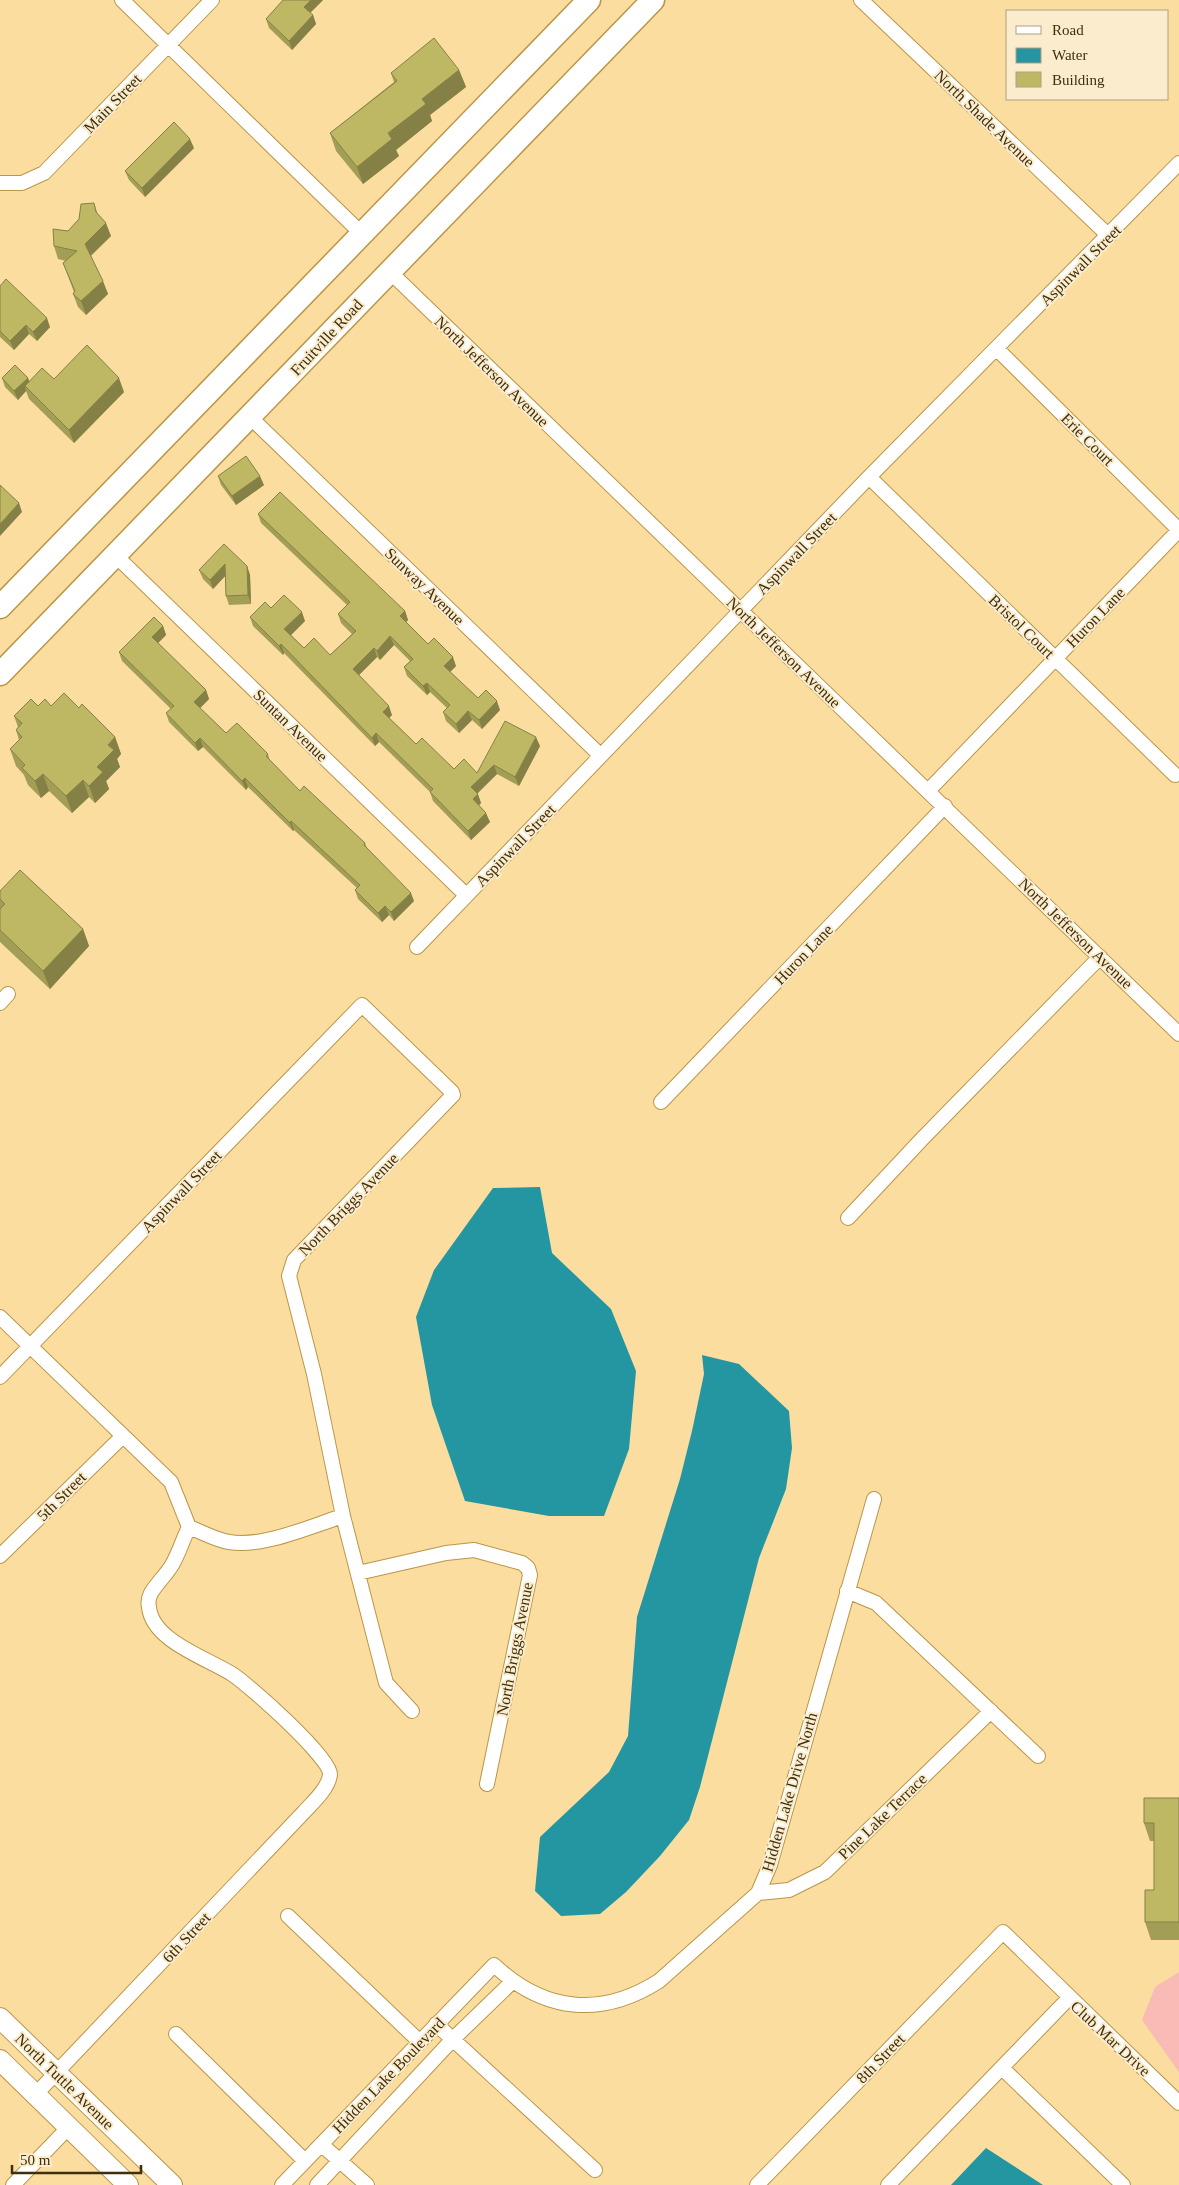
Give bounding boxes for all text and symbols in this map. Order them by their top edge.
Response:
legend [1006,10,1169,100]
text: Road [1052,22,1084,38]
text: Water [1052,47,1087,63]
street label: North Shade Avenue [931,66,1038,170]
street label: Main Street [80,70,145,136]
text: Building [1052,72,1105,88]
street label: Aspinwall Street [1036,221,1125,310]
street label: Fruitville Road [287,296,366,379]
street label: North Jefferson Avenue [431,313,552,430]
street label: Erie Court [1058,410,1118,469]
street label: Aspinwall Street [753,509,841,598]
street label: Sunway Avenue [381,544,468,629]
street label: Huron Lane [1063,584,1128,651]
street label: Bristol Court [986,591,1058,662]
street label: North Jefferson Avenue [723,594,844,711]
street label: Suntan Avenue [250,686,331,765]
street label: Aspinwall Street [472,801,560,890]
street label: North Jefferson Avenue [1015,875,1136,992]
street label: Huron Lane [771,921,836,988]
street label: Aspinwall Street [138,1147,226,1236]
street label: North Briggs Avenue [295,1150,402,1260]
street label: 5th Street [34,1468,90,1524]
street label: North Briggs Avenue [493,1581,537,1718]
street label: Hidden Lake Drive North [759,1711,820,1874]
street label: Pine Lake Terrace [835,1770,930,1863]
street label: 6th Street [159,1909,214,1966]
street label: Club Mar Drive [1067,1997,1154,2079]
street label: Hidden Lake Boulevard [329,2014,448,2137]
street label: North Tuttle Avenue [12,2030,117,2133]
street label: 8th Street [853,2030,908,2086]
scale bar [12,2142,141,2174]
text: 50 m [20,2152,51,2168]

